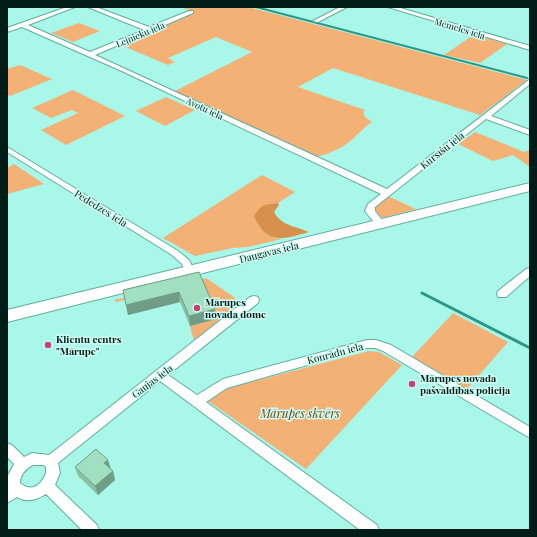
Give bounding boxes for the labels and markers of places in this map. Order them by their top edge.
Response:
place label: Mārupes novada dome [205,295,266,321]
marker: Mārupes novada dome [192,303,202,313]
place label: Klientu centrs "Mārupe" [56,332,122,358]
marker: Klientu centrs "Mārupe" [43,340,53,350]
place label: Mārupes novada pašvaldības policija [420,371,511,397]
marker: Mārupes novada pašvaldības policija [407,379,417,389]

